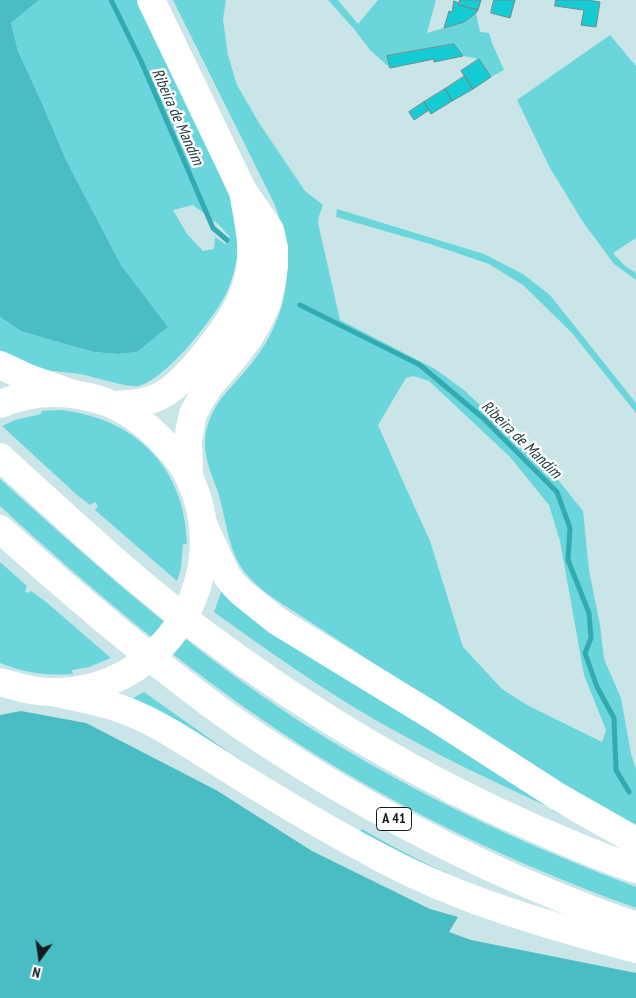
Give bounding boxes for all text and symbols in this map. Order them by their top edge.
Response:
water label: Ribeira de Mandim [147,66,207,168]
water label: Ribeira de Mandim [477,397,565,483]
road number: A 41 [376,808,412,831]
north arrow [15,933,65,983]
text: N [31,963,42,982]

